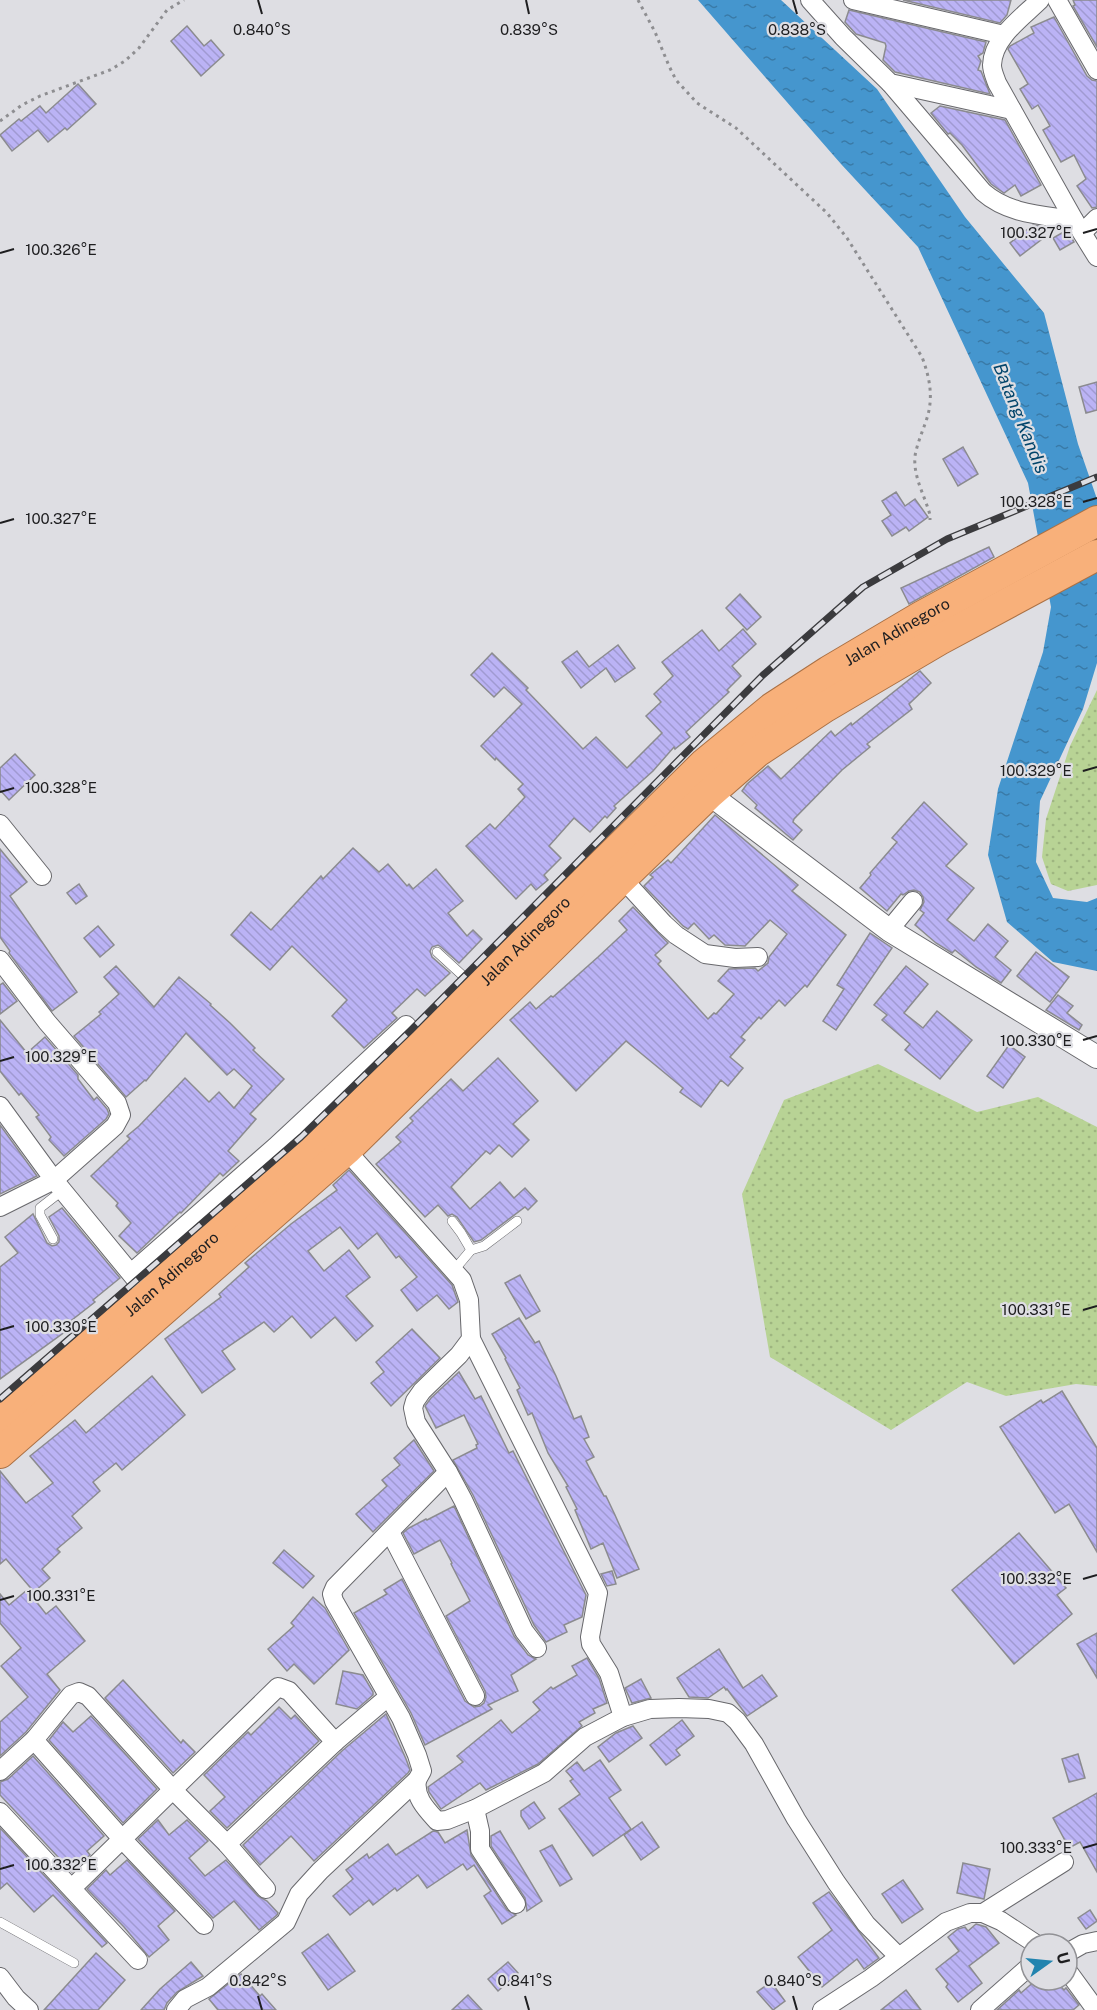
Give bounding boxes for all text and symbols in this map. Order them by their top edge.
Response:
text: 0.840°S [233,21,291,38]
text: 0.839°S [500,21,558,38]
text: 0.838°S [768,21,826,38]
text: 100.327°E [1000,224,1072,241]
text: 100.326°E [25,241,97,258]
water label: Batang Kandis [989,360,1053,476]
text: 100.328°E [1000,493,1072,510]
text: 100.327°E [25,510,97,527]
street label: Jalan Adinegoro [841,593,953,669]
text: 100.329°E [1000,762,1072,779]
text: 100.328°E [25,779,97,796]
street label: Jalan Adinegoro [476,892,574,989]
text: 100.330°E [1000,1032,1072,1049]
text: 100.329°E [25,1048,97,1065]
street label: Jalan Adinegoro [121,1227,222,1320]
text: 100.331°E [1002,1301,1070,1318]
text: 100.330°E [25,1318,97,1335]
text: 100.332°E [1000,1570,1072,1587]
text: 100.331°E [27,1587,95,1604]
text: 100.333°E [1000,1839,1072,1856]
text: 100.332°E [25,1856,97,1873]
north arrow [1019,1932,1079,1992]
text: U [1052,1950,1074,1966]
text: 0.842°S [229,1972,287,1989]
text: 0.841°S [498,1972,552,1989]
text: 0.840°S [764,1972,822,1989]

